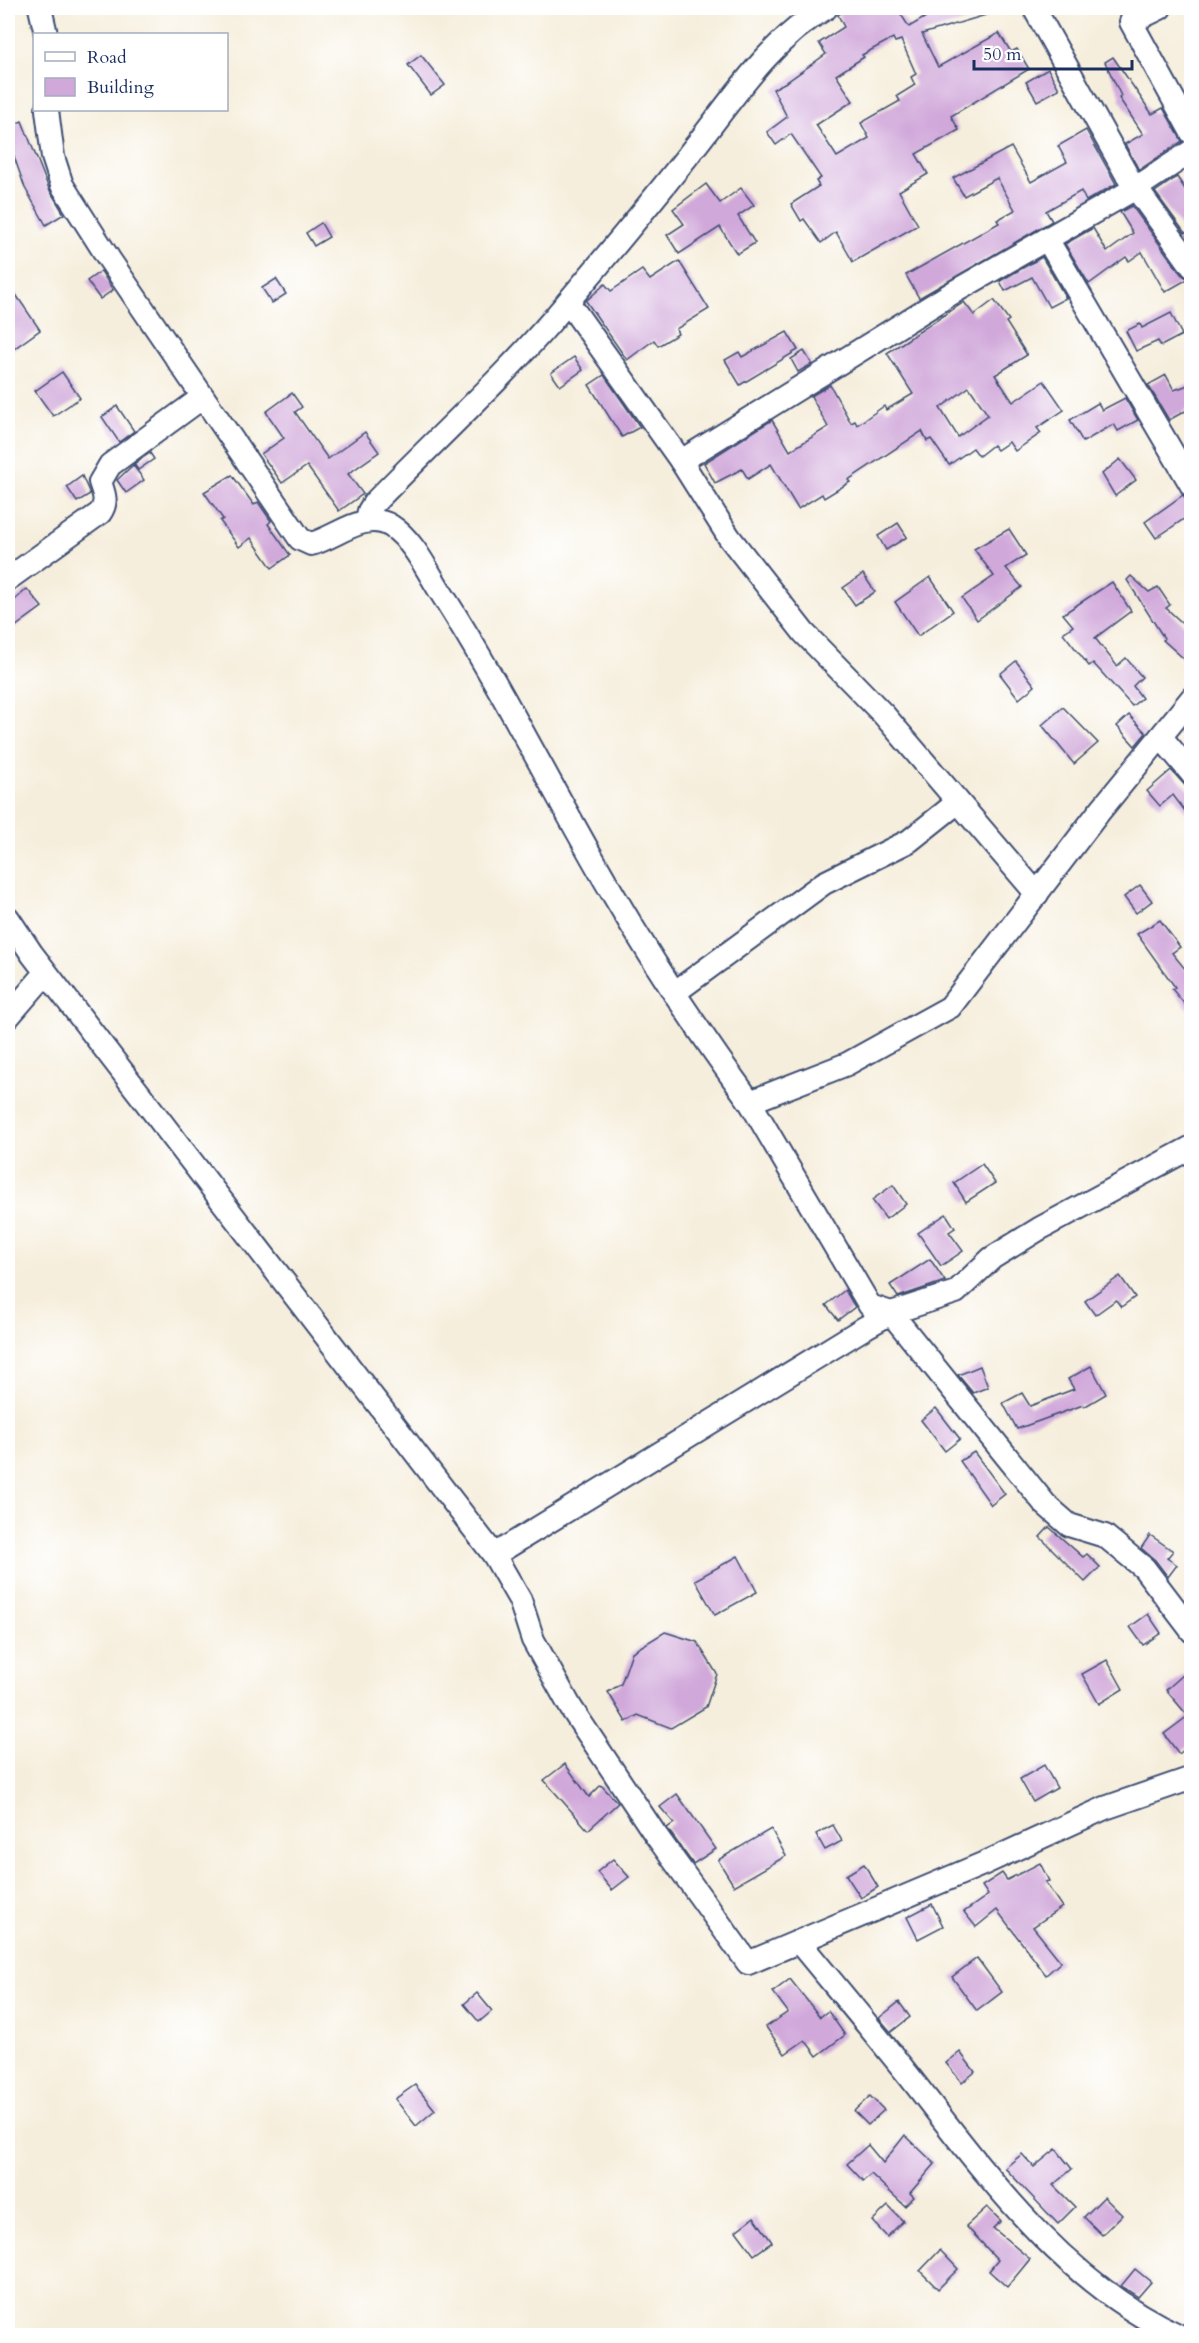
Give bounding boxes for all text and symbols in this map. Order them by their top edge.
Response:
legend [33,33,228,111]
scale bar [974,33,1132,71]
text: 50 m [983,42,1022,67]
text: Road [87,45,127,70]
text: Building [87,75,155,100]

